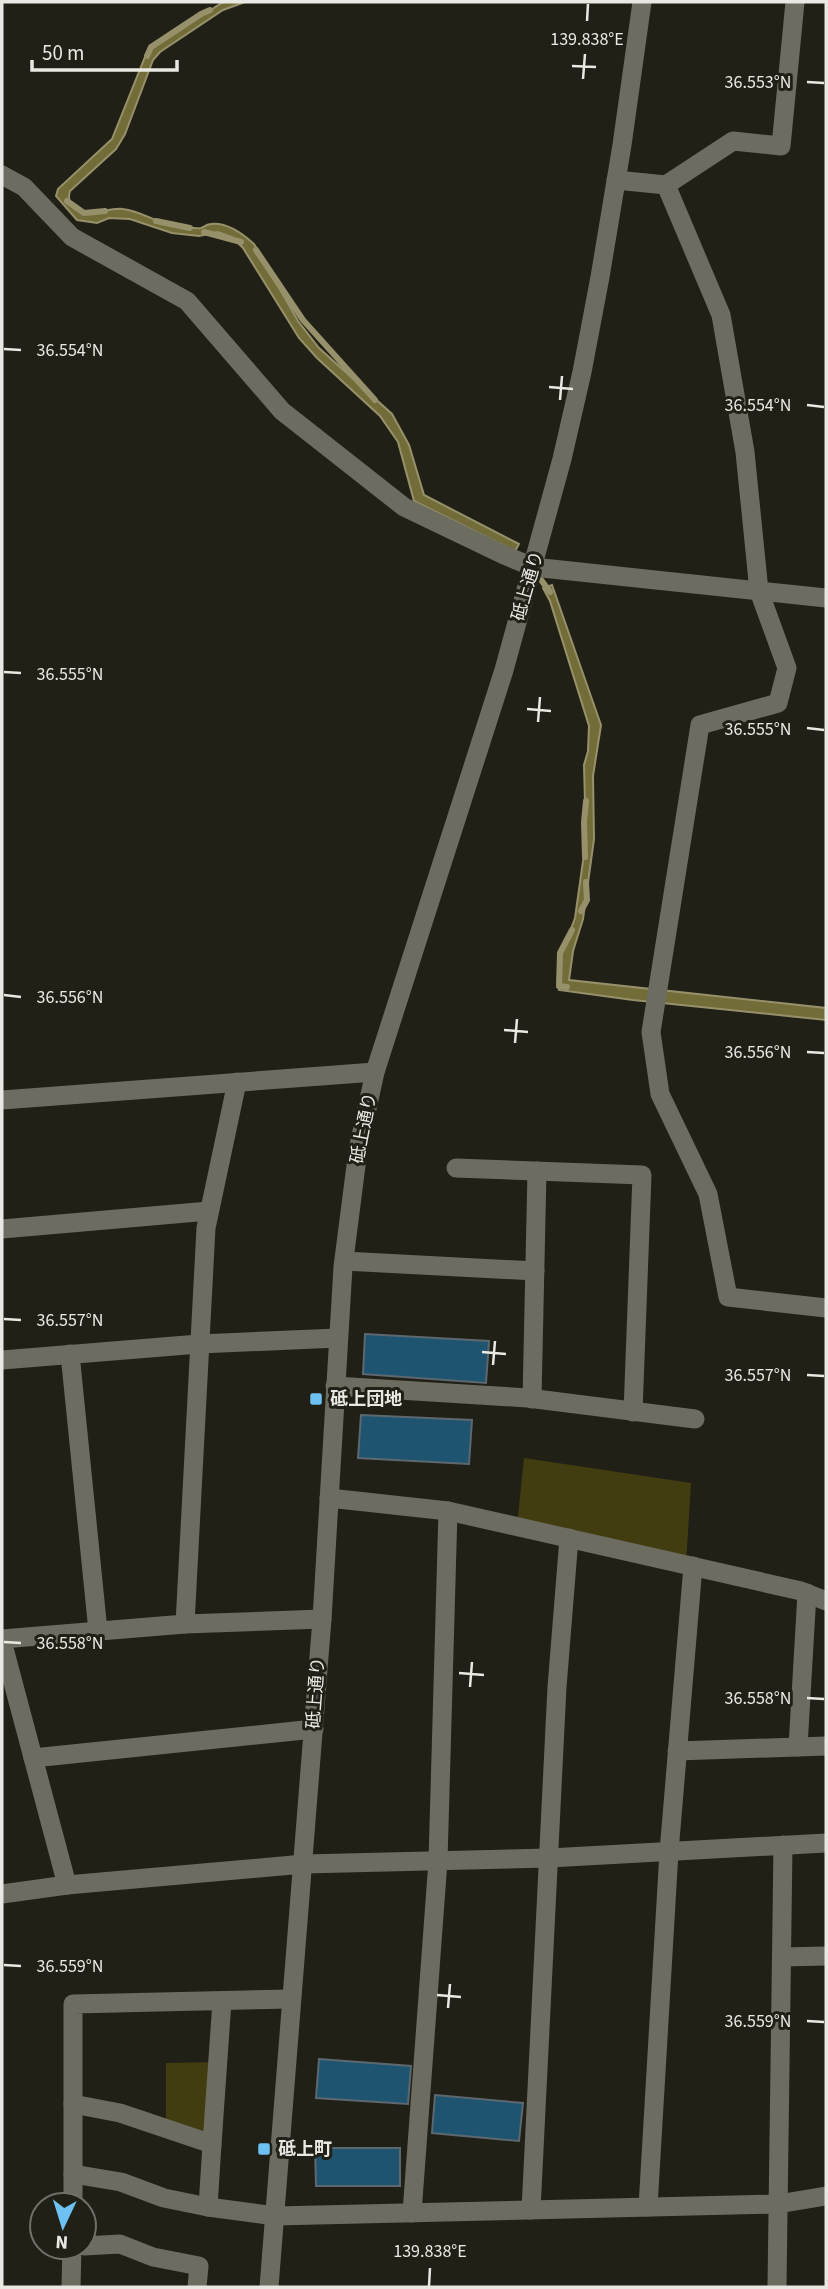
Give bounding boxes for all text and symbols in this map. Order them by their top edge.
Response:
text: 139.838°E [550,27,624,52]
scale bar [32,28,177,72]
text: 50 m [42,38,84,68]
text: 36.553°N [725,70,791,95]
text: 36.554°N [37,338,103,363]
text: 36.554°N [725,393,791,418]
street label: 砥上通り [506,548,550,624]
text: 36.555°N [37,662,103,687]
text: 36.555°N [725,717,791,742]
text: 36.556°N [37,985,103,1010]
text: 36.556°N [725,1040,791,1065]
street label: 砥上通り [345,1090,383,1166]
text: 36.557°N [37,1308,103,1333]
text: 36.557°N [725,1363,791,1388]
place label: 砥上団地 [330,1387,402,1412]
marker: 砥上団地 [308,1391,324,1407]
text: 36.558°N [37,1631,103,1656]
street label: 砥上通り [301,1656,331,1730]
text: 36.558°N [725,1686,791,1711]
text: 36.559°N [37,1954,103,1979]
text: 36.559°N [725,2009,791,2034]
place label: 砥上町 [278,2137,332,2162]
marker: 砥上町 [256,2141,272,2157]
north arrow [28,2191,98,2261]
text: N [55,2228,69,2255]
text: 139.838°E [393,2239,467,2264]

